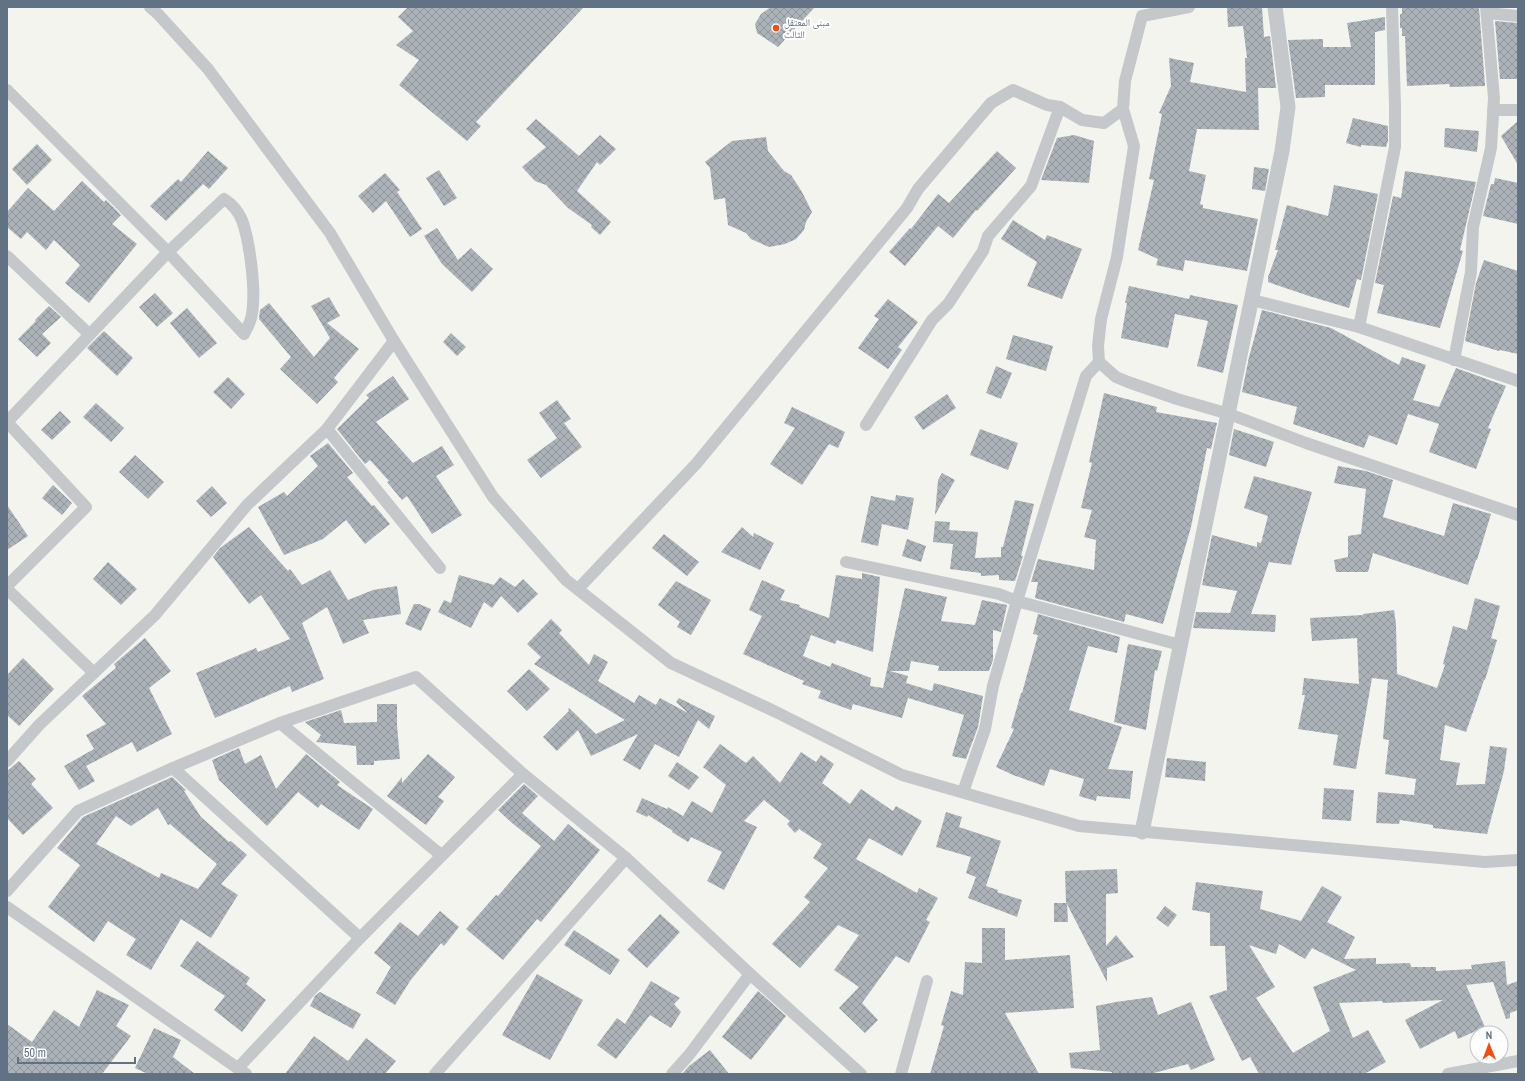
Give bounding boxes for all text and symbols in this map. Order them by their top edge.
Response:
place label: مبنى المعتقل الثالث [784,16,830,41]
marker: مبنى المعتقل الثالث [771,23,781,33]
north arrow [1469,1025,1509,1065]
text: N [1485,1028,1492,1042]
scale bar [18,1039,135,1065]
text: 50 m [24,1045,46,1061]

